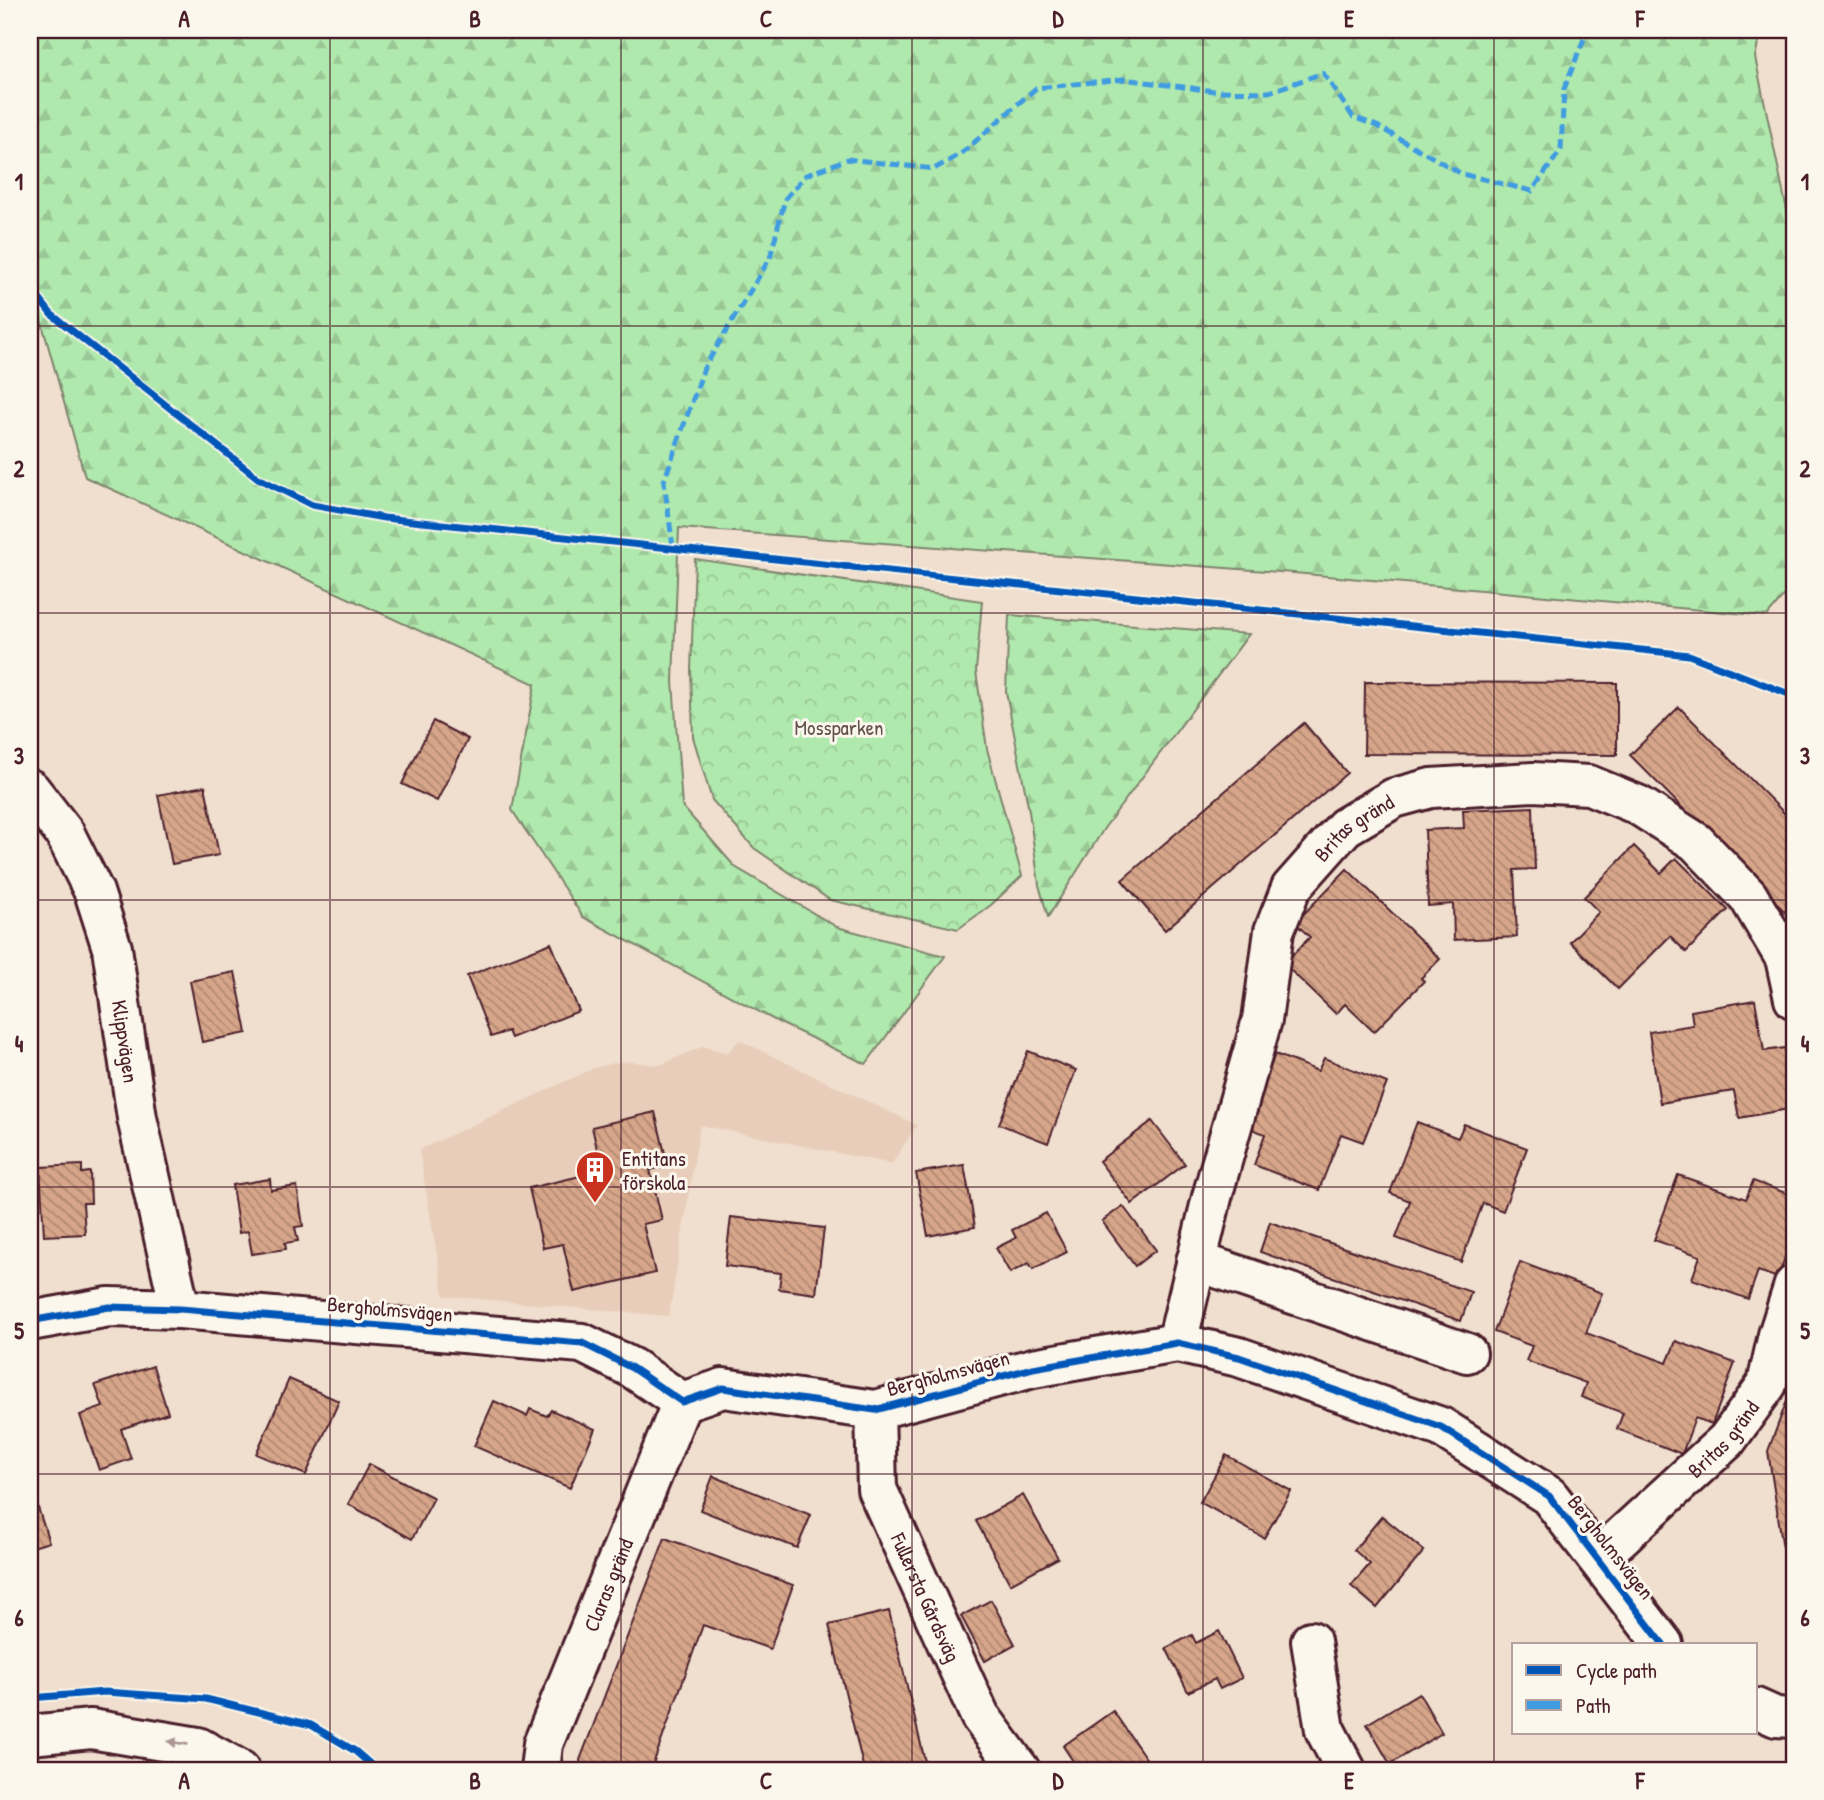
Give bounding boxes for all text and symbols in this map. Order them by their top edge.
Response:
text: A [178,3,190,34]
text: B [469,3,481,34]
text: C [760,3,772,34]
text: D [1053,3,1065,34]
text: E [1344,3,1355,34]
text: F [1635,3,1646,34]
text: 1 [15,166,23,197]
text: 1 [1801,166,1809,197]
text: 2 [14,453,25,484]
text: 2 [1800,453,1811,484]
park label: Mossparken [795,713,884,742]
text: 3 [14,740,24,771]
text: 3 [1800,740,1810,771]
street label: Britas gränd [1307,787,1399,867]
street label: Klippvägen [105,998,146,1085]
text: 4 [15,1028,24,1059]
text: 4 [1801,1028,1810,1059]
place label: Entitans förskola [622,1144,686,1197]
building icon: Entitans förskola [574,1149,616,1204]
street label: Bergholmsvägen [326,1289,454,1329]
text: 5 [14,1315,24,1346]
text: 5 [1800,1315,1810,1346]
street label: Bergholmsvägen [884,1343,1012,1403]
street label: Britas gränd [1681,1394,1765,1484]
street label: Bergholmsvägen [1561,1489,1661,1605]
street label: Fullersta Gårdsväg [884,1527,968,1667]
street label: Claras gränd [576,1534,640,1636]
text: 6 [14,1602,24,1633]
text: 6 [1800,1602,1810,1633]
legend [1512,1643,1758,1734]
text: Cycle path [1576,1656,1657,1685]
text: Path [1576,1691,1611,1720]
one-way arrow [167,1737,189,1748]
text: A [178,1765,190,1796]
text: B [469,1765,481,1796]
text: C [760,1765,772,1796]
text: D [1053,1765,1065,1796]
text: E [1344,1765,1355,1796]
text: F [1635,1765,1646,1796]

